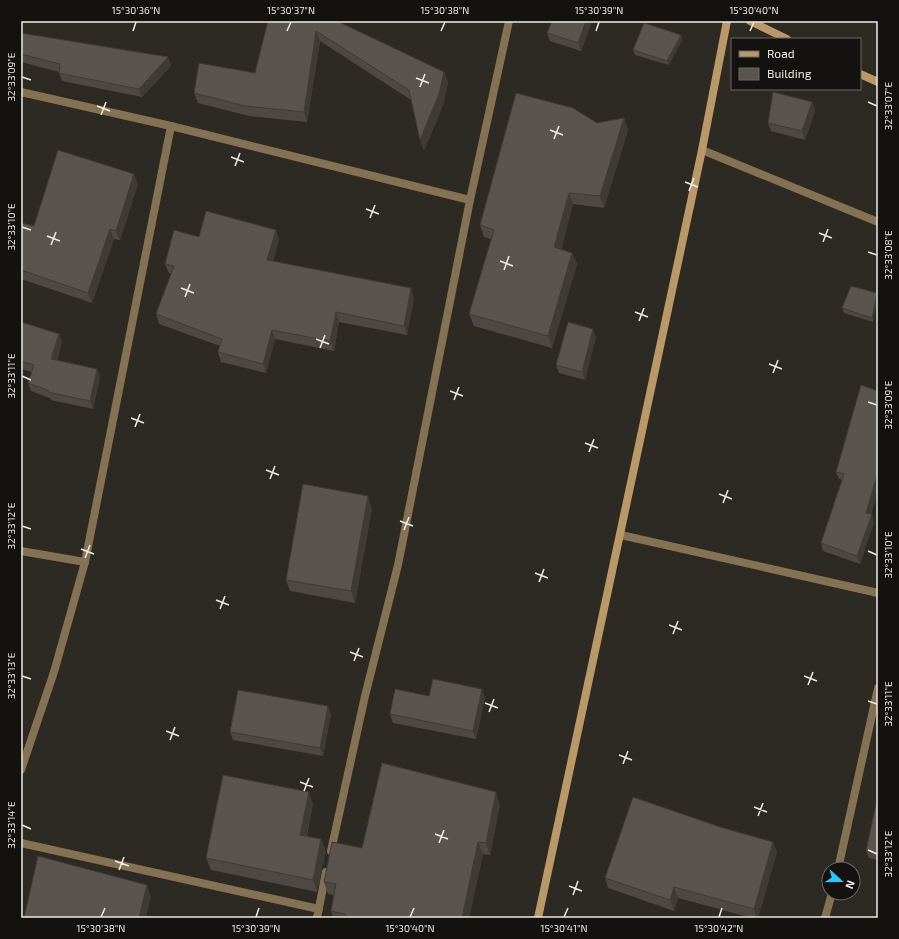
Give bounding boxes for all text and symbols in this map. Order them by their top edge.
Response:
text: 15°30'36"N [112,4,160,16]
text: 15°30'37"N [267,4,315,16]
text: 15°30'38"N [421,4,469,16]
text: 15°30'39"N [575,4,623,16]
text: 15°30'40"N [729,4,779,16]
legend [731,38,861,90]
text: Road [767,46,795,60]
text: 32°33'09"E [5,52,17,101]
text: Building [767,66,812,80]
text: 32°33'07"E [882,81,894,130]
text: 32°33'10"E [5,203,17,251]
text: 32°33'08"E [882,230,894,280]
text: 32°33'11"E [5,353,17,399]
text: 32°33'09"E [882,380,894,429]
text: 32°33'12"E [5,502,17,549]
text: 32°33'10"E [882,531,894,579]
text: 32°33'13"E [5,652,17,699]
text: 32°33'11"E [882,681,894,727]
text: 32°33'14"E [5,801,17,849]
text: 32°33'12"E [882,830,894,877]
north arrow [821,861,861,901]
text: N [843,879,858,891]
text: 15°30'38"N [77,922,125,934]
text: 15°30'39"N [232,922,280,934]
text: 15°30'40"N [385,922,435,934]
text: 15°30'41"N [540,922,588,934]
text: 15°30'42"N [695,922,743,934]

